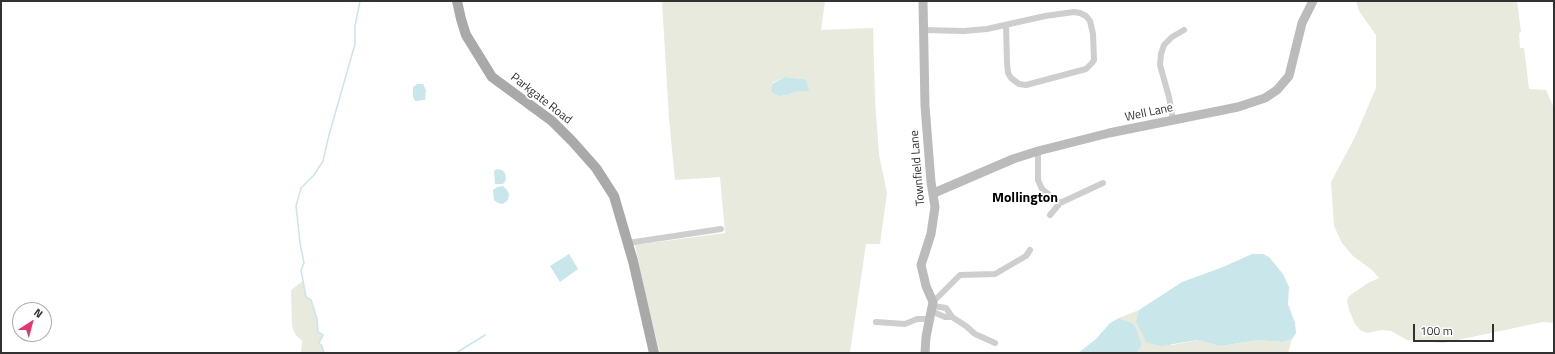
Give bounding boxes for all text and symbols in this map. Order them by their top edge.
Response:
street label: Parkgate Road [507,71,575,127]
street label: Well Lane [1124,101,1174,125]
street label: Townfield Lane [908,130,928,206]
district label: Mollington [992,191,1058,207]
north arrow [12,302,52,342]
text: N [31,304,46,322]
scale bar [1415,316,1496,342]
text: 100 m [1420,321,1453,340]

